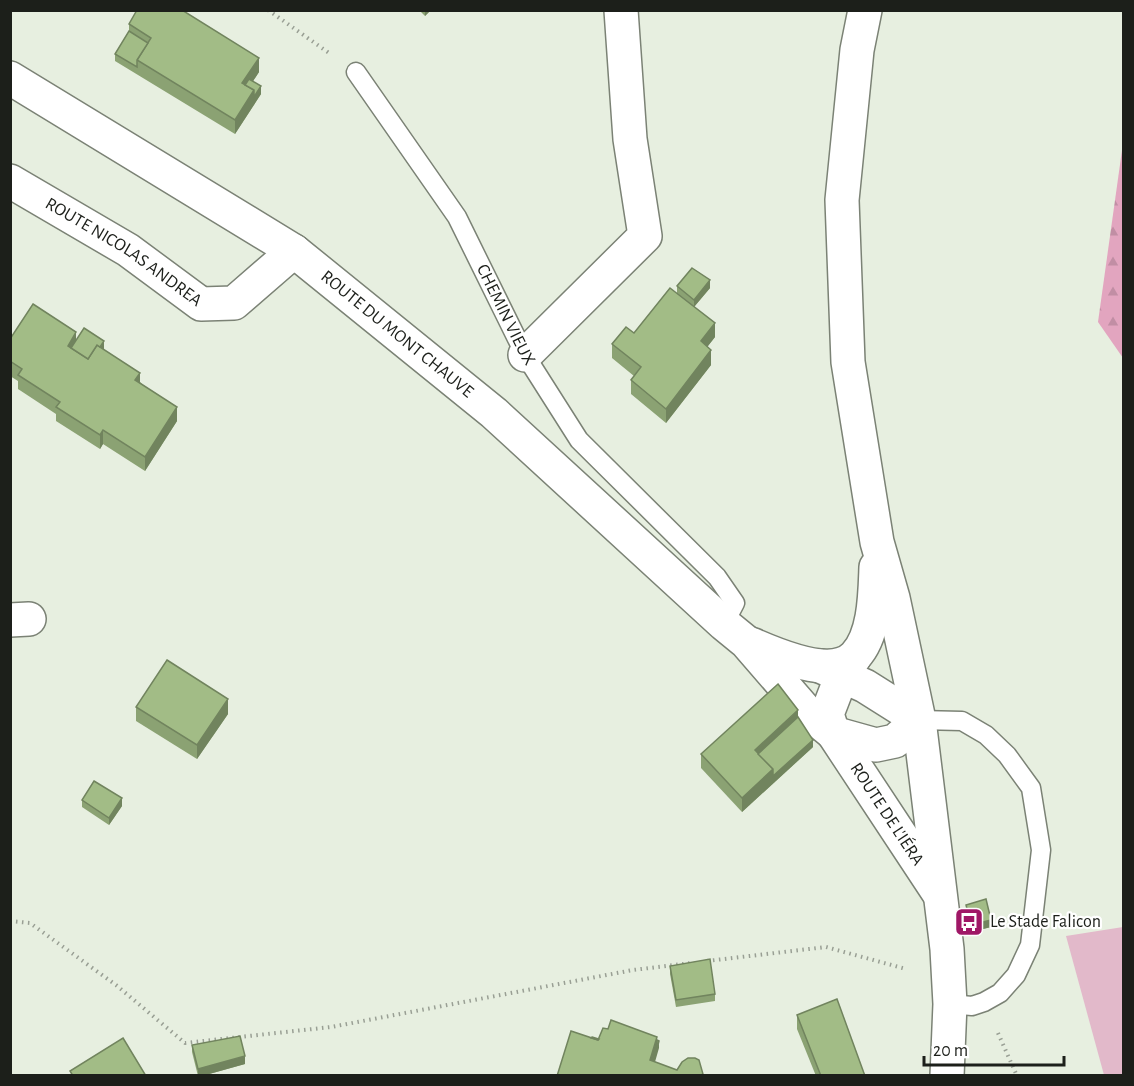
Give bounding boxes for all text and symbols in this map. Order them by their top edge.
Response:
street label: ROUTE NICOLAS ANDREA [42,195,205,311]
street label: CHEMIN VIEUX [473,262,538,369]
street label: ROUTE DU MONT CHAUVE [317,267,477,401]
street label: ROUTE DE L'IÉRA [846,760,927,869]
bus stop icon: Le Stade Falicon [953,906,985,938]
place label: Le Stade Falicon [990,913,1101,931]
scale bar [924,1029,1064,1067]
text: 20 m [933,1042,968,1060]

